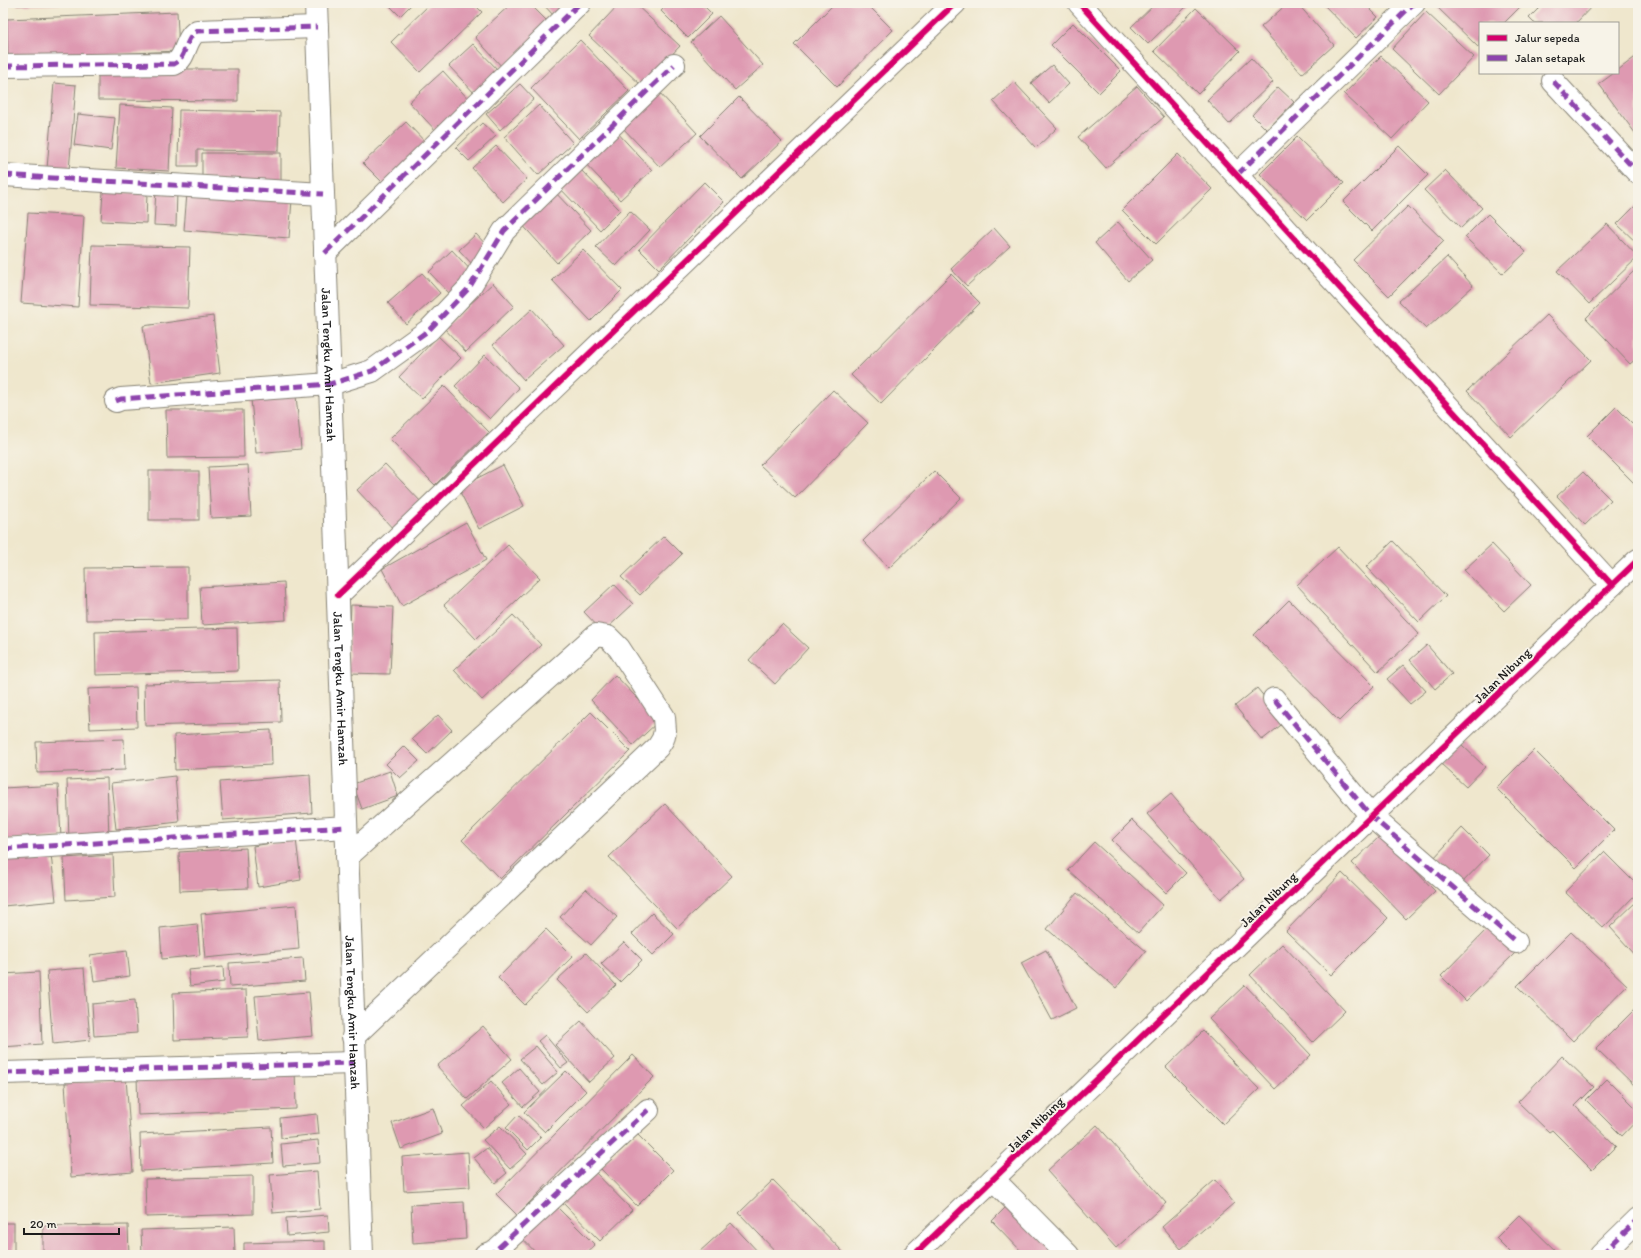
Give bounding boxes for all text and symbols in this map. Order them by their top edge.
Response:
legend [1479,22,1619,74]
text: Jalur sepeda [1515,31,1580,45]
text: Jalan setapak [1515,51,1586,65]
street label: Jalan Tengku Amir Hamzah [318,288,339,442]
street label: Jalan Tengku Amir Hamzah [330,611,351,766]
street label: Jalan Nibung [1471,644,1534,706]
street label: Jalan Nibung [1237,868,1300,930]
street label: Jalan Tengku Amir Hamzah [342,935,363,1090]
street label: Jalan Nibung [1004,1093,1067,1155]
scale bar [24,1210,119,1236]
text: 20 m [30,1217,57,1231]

